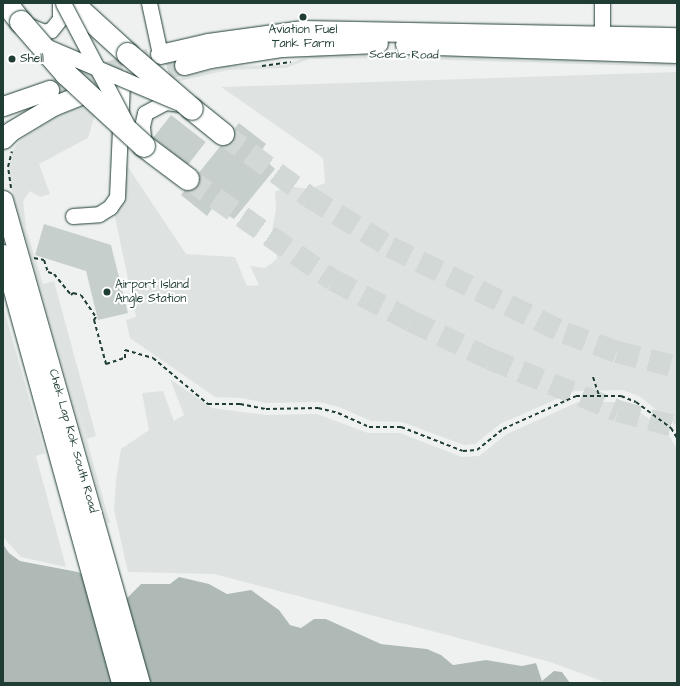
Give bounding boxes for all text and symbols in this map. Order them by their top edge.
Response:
marker: Aviation Fuel Tank Farm [298,12,308,22]
place label: Aviation Fuel Tank Farm [269,23,337,51]
street label: Scenic Road [369,47,439,63]
place label: Shell [20,52,44,66]
marker: Shell [7,54,17,64]
place label: Airport Island Angle Station [115,278,189,306]
marker: Airport Island Angle Station [102,287,112,297]
street label: Chek Lap Kok South Road [46,367,100,515]

